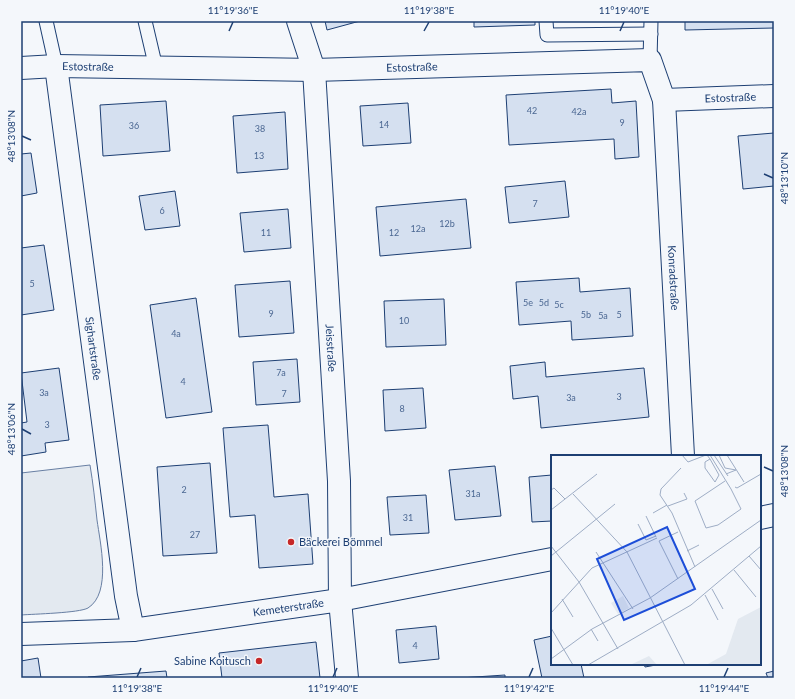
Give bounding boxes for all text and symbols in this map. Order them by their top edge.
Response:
text: 11°19'36"E [208,4,258,16]
text: 11°19'38"E [404,4,454,16]
text: 11°19'40"E [599,4,649,16]
street label: Estostraße [62,59,114,73]
street label: Estostraße [386,59,438,74]
street label: Estostraße [704,90,756,105]
house number: 42 [527,105,537,116]
house number: 42a [572,106,586,117]
text: 48°13'08"N [5,110,17,162]
house number: 9 [619,117,625,128]
house number: 14 [379,119,389,130]
house number: 36 [129,120,139,131]
house number: 38 [255,123,265,134]
house number: 13 [254,150,264,161]
text: 48°13'10"N [778,152,790,204]
house number: 7 [532,198,538,209]
house number: 6 [159,205,165,216]
house number: 12b [439,218,455,229]
house number: 12a [411,223,425,234]
house number: 11 [261,227,271,238]
house number: 12 [389,227,399,238]
street label: Konradstraße [666,245,682,311]
house number: 5 [29,278,35,289]
house number: 5e [523,297,533,308]
house number: 5d [539,297,549,308]
house number: 5c [554,299,564,310]
house number: 9 [268,308,274,319]
house number: 5b [581,309,591,320]
house number: 5 [616,309,622,320]
house number: 5a [598,310,608,321]
house number: 10 [399,315,409,326]
street label: Sighartstraße [83,316,104,381]
street label: Jeisstraße [323,324,339,372]
house number: 4a [171,328,181,339]
house number: 7a [276,367,286,378]
house number: 4 [180,376,186,387]
house number: 3a [39,387,49,398]
house number: 7 [281,388,287,399]
house number: 3 [616,391,622,402]
house number: 3a [566,392,576,403]
text: 48°13'06"N [5,403,17,455]
house number: 8 [399,403,405,414]
house number: 3 [44,419,50,430]
text: 48°13'08"N [778,445,790,497]
inset map [551,455,761,665]
house number: 2 [181,484,187,495]
house number: 31a [466,488,480,499]
house number: 31 [403,512,413,523]
house number: 27 [190,529,200,540]
place label: Bäckerei Bömmel [299,535,383,548]
marker: Bäckerei Bömmel [286,537,296,547]
street label: Kemeterstraße [252,595,325,619]
house number: 4 [412,640,418,651]
place label: Sabine Koitusch [174,654,251,667]
marker: Sabine Koitusch [254,656,264,666]
text: 11°19'38"E [112,682,162,694]
text: 11°19'40"E [308,682,358,694]
text: 11°19'42"E [504,682,554,694]
text: 11°19'44"E [699,682,749,694]

